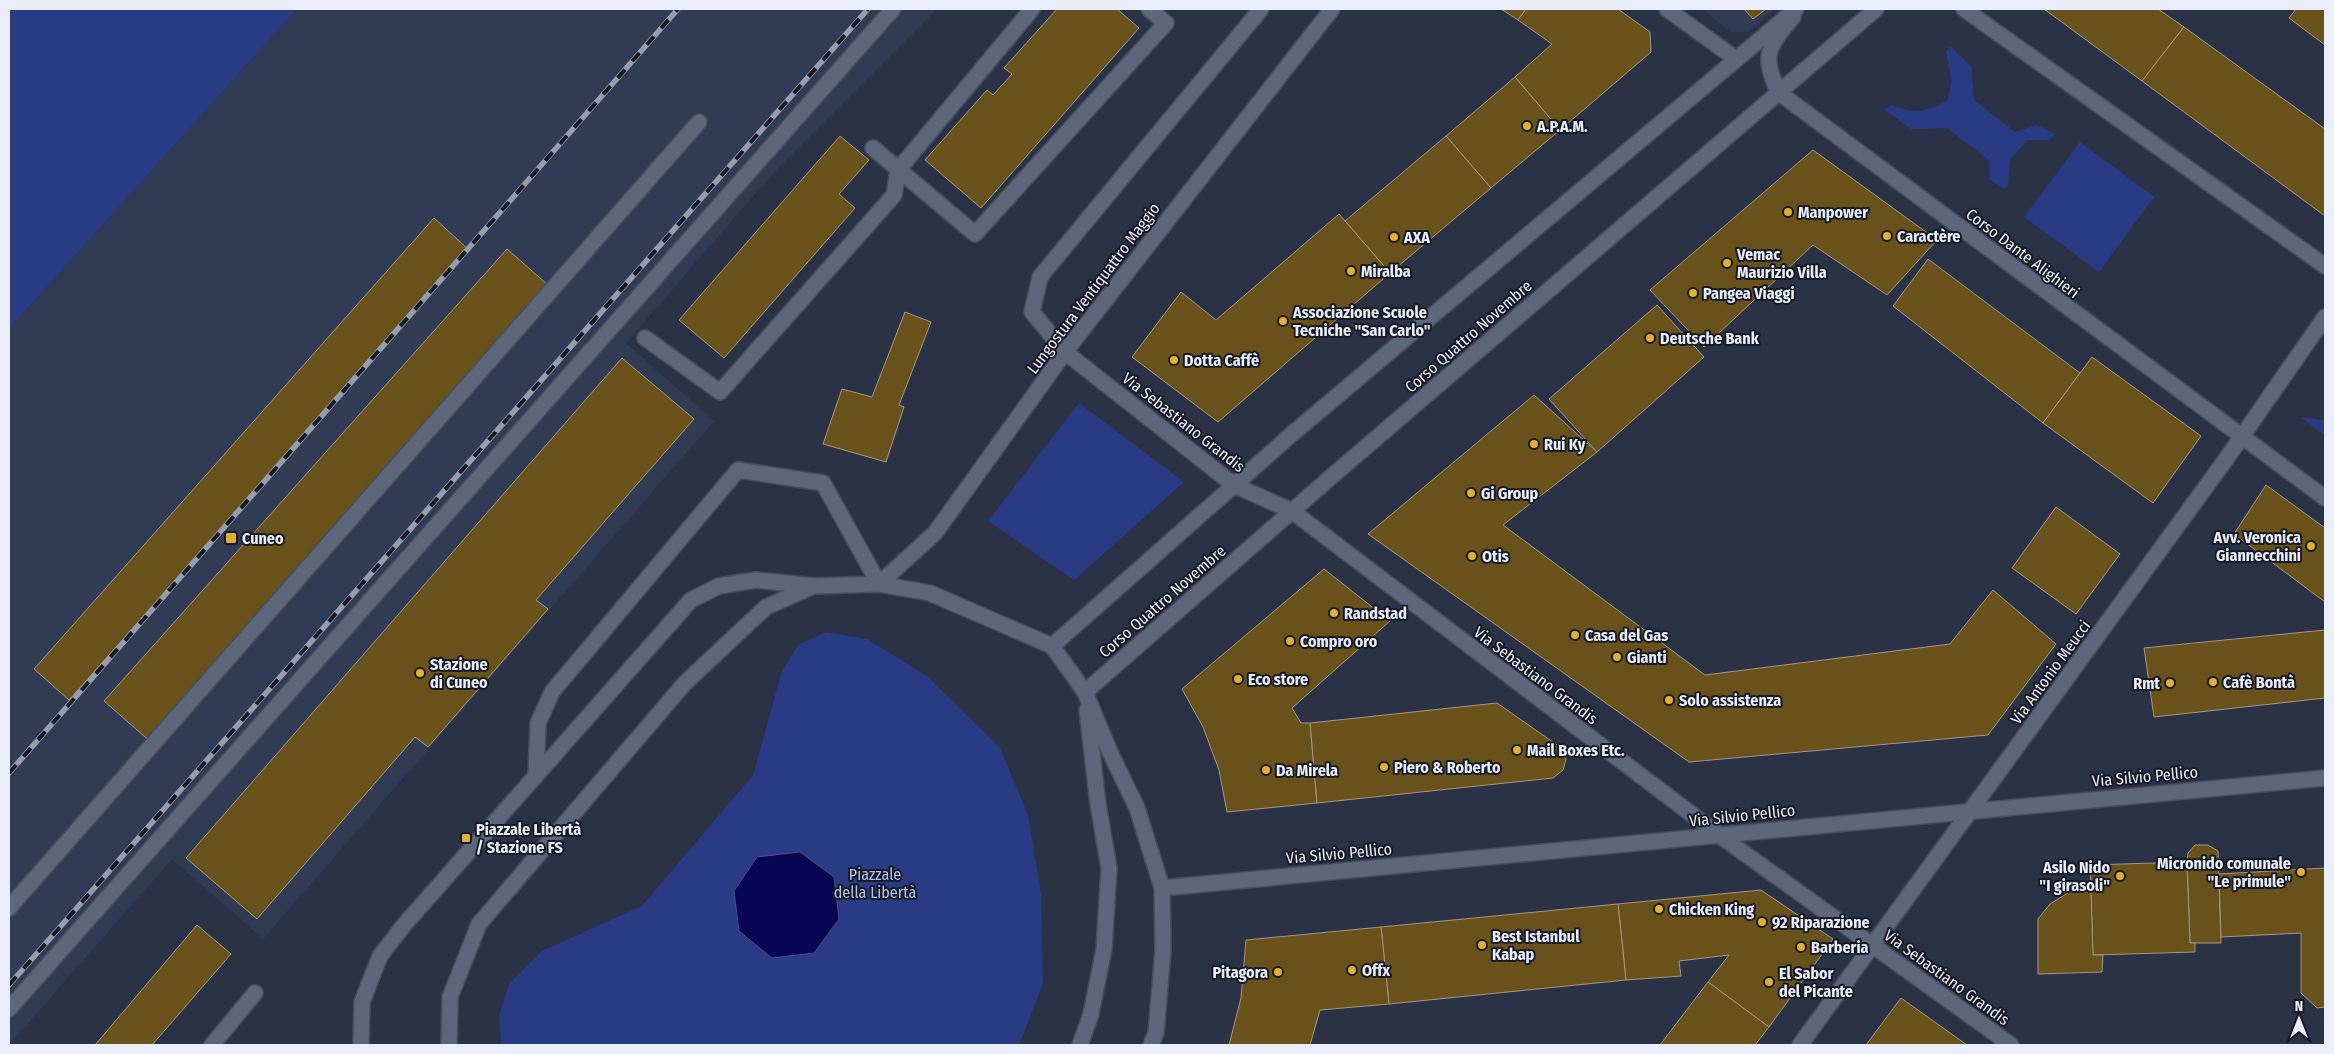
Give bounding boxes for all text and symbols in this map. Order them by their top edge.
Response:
place label: A.P.A.M. [1536,117,1588,136]
marker: A.P.A.M. [1521,120,1533,132]
street label: Lungostura Ventiquattro Maggio [1023,199,1164,377]
place label: Manpower [1798,203,1868,222]
street label: Corso Dante Alighieri [1962,205,2083,302]
marker: Manpower [1782,206,1794,218]
place label: Caractère [1897,227,1960,246]
place label: AXA [1403,228,1430,247]
marker: Caractère [1881,230,1893,242]
marker: AXA [1388,231,1400,243]
place label: Vemac Maurizio Villa [1736,245,1827,282]
marker: Vemac Maurizio Villa [1721,257,1733,269]
place label: Miralba [1361,262,1411,281]
marker: Miralba [1345,265,1357,277]
street label: Corso Quattro Novembre [1401,276,1536,397]
place label: Pangea Viaggi [1703,284,1795,303]
marker: Pangea Viaggi [1687,287,1699,299]
place label: Associazione Scuole Tecniche "San Carlo" [1292,303,1431,340]
marker: Associazione Scuole Tecniche "San Carlo" [1277,315,1289,327]
place label: Deutsche Bank [1660,329,1760,348]
marker: Deutsche Bank [1644,332,1656,344]
place label: Dotta Caffè [1184,351,1259,370]
marker: Dotta Caffè [1168,354,1180,366]
street label: Via Sebastiano Grandis [1119,369,1249,476]
place label: Rui Ky [1544,435,1586,454]
marker: Rui Ky [1528,438,1540,450]
place label: Gi Group [1481,484,1539,503]
marker: Gi Group [1465,487,1477,499]
place label: Avv. Veronica Giannecchini [2213,528,2301,565]
place label: Cuneo [242,529,284,548]
marker: Cuneo [224,531,238,545]
marker: Avv. Veronica Giannecchini [2305,540,2317,552]
street label: Corso Quattro Novembre [1095,541,1230,662]
place label: Otis [1482,547,1509,566]
marker: Otis [1466,550,1478,562]
place label: Randstad [1344,604,1407,623]
marker: Randstad [1328,607,1340,619]
street label: Via Antonio Meucci [2006,617,2094,728]
street label: Via Sebastiano Grandis [1470,623,1602,728]
place label: Casa del Gas [1585,626,1668,645]
marker: Casa del Gas [1569,629,1581,641]
place label: Compro oro [1300,632,1378,651]
marker: Compro oro [1284,635,1296,647]
place label: Gianti [1627,648,1667,667]
marker: Gianti [1611,651,1623,663]
place label: Stazione di Cuneo [430,655,488,692]
marker: Stazione di Cuneo [414,667,426,679]
place label: Eco store [1248,670,1308,689]
marker: Eco store [1232,673,1244,685]
place label: Cafè Bontà [2223,673,2295,692]
place label: Rmt [2133,674,2160,693]
marker: Cafè Bontà [2207,676,2219,688]
marker: Rmt [2164,677,2176,689]
place label: Solo assistenza [1679,691,1781,710]
marker: Solo assistenza [1663,694,1675,706]
place label: Mail Boxes Etc. [1527,741,1625,760]
marker: Mail Boxes Etc. [1511,744,1523,756]
place label: Piero & Roberto [1394,758,1501,777]
place label: Da Mirela [1276,761,1338,780]
marker: Piero & Roberto [1378,761,1390,773]
street label: Via Silvio Pellico [2091,762,2199,791]
marker: Da Mirela [1260,764,1272,776]
street label: Via Silvio Pellico [1688,800,1796,831]
place label: Piazzale Libertà / Stazione FS [476,820,581,857]
marker: Piazzale Libertà / Stazione FS [460,832,472,844]
street label: Via Silvio Pellico [1285,839,1393,868]
place label: Micronido comunale "Le primule" [2157,854,2291,891]
place label: Asilo Nido "I girasoli" [2039,858,2110,895]
park label: Piazzale della Libertà [834,865,916,902]
marker: Micronido comunale "Le primule" [2295,866,2307,878]
marker: Asilo Nido "I girasoli" [2114,870,2126,882]
place label: Chicken King [1669,900,1754,919]
marker: Chicken King [1653,903,1665,915]
place label: 92 Riparazione [1772,913,1870,932]
marker: 92 Riparazione [1756,916,1768,928]
street label: Via Sebastiano Grandis [1880,926,2013,1029]
place label: Best Istanbul Kabap [1492,927,1580,964]
place label: Barberia [1811,938,1869,957]
marker: Best Istanbul Kabap [1476,939,1488,951]
marker: Barberia [1795,941,1807,953]
place label: Offx [1362,961,1391,980]
place label: Pitagora [1212,963,1268,982]
marker: Offx [1346,964,1358,976]
place label: El Sabor del Picante [1779,964,1853,1001]
marker: Pitagora [1272,966,1284,978]
marker: El Sabor del Picante [1763,976,1775,988]
north arrow [2274,994,2324,1044]
text: N [2295,998,2303,1015]

